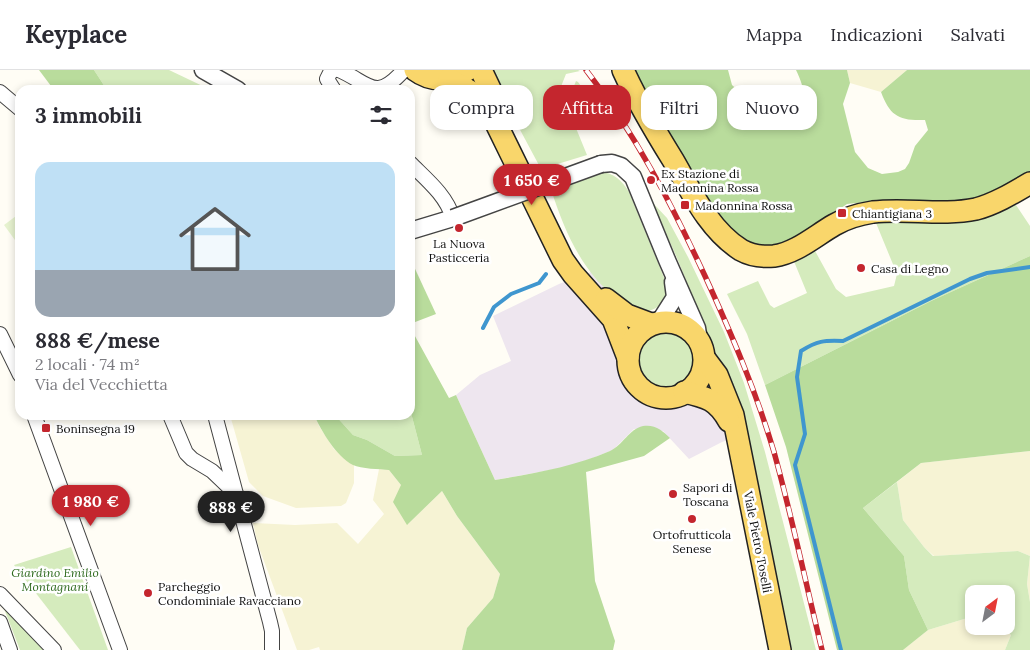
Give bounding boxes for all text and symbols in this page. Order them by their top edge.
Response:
text: Keyplace [25,19,127,50]
text: Mappa [746,23,802,46]
text: Indicazioni [830,23,923,46]
text: Salvati [951,23,1005,46]
chip: Compra [430,85,533,130]
chip: Affitta [543,85,631,130]
chip: Filtri [641,85,717,130]
chip: Nuovo [727,85,817,130]
icon: filters [367,101,395,129]
text: 3 immobili [35,102,142,129]
pin: 1 650 € [486,164,578,206]
place label: Ex Stazione di Madonnina Rossa [661,166,759,195]
text: 1 650 € [504,170,560,190]
marker: Ex Stazione di Madonnina Rossa [645,174,657,186]
icon: home [170,194,260,284]
place label: Madonnina Rossa [695,198,793,213]
marker: Madonnina Rossa [679,199,691,211]
place label: Chiantigiana 3 [852,206,932,221]
marker: Chiantigiana 3 [836,207,848,219]
marker: La Nuova Pasticceria [453,222,465,234]
place label: La Nuova Pasticceria [429,236,489,265]
place label: Casa di Legno [871,261,949,276]
marker: Casa di Legno [855,262,867,274]
text: 888 €/mese [35,327,160,354]
text: 2 locali · 74 m² [35,354,140,374]
text: Via del Vecchietta [35,374,168,394]
place label: Boninsegna 19 [56,421,135,436]
marker: Boninsegna 19 [40,422,52,434]
place label: Sapori di Toscana [683,480,732,509]
pin: 1 980 € [45,484,137,527]
marker: Sapori di Toscana [667,488,679,500]
street label: Viale Pietro Toselli [741,489,775,594]
pin: 888 € [196,490,266,533]
text: 1 980 € [63,491,119,511]
text: 888 € [209,497,253,517]
marker: Ortofrutticola Senese [686,513,698,525]
place label: Ortofrutticola Senese [653,527,731,556]
park label: Giardino Emilio Montagnani [11,565,99,594]
place label: Parcheggio Condominiale Ravacciano [158,579,301,608]
north arrow [965,585,1015,635]
map controls [965,585,1015,635]
marker: Parcheggio Condominiale Ravacciano [142,587,154,599]

